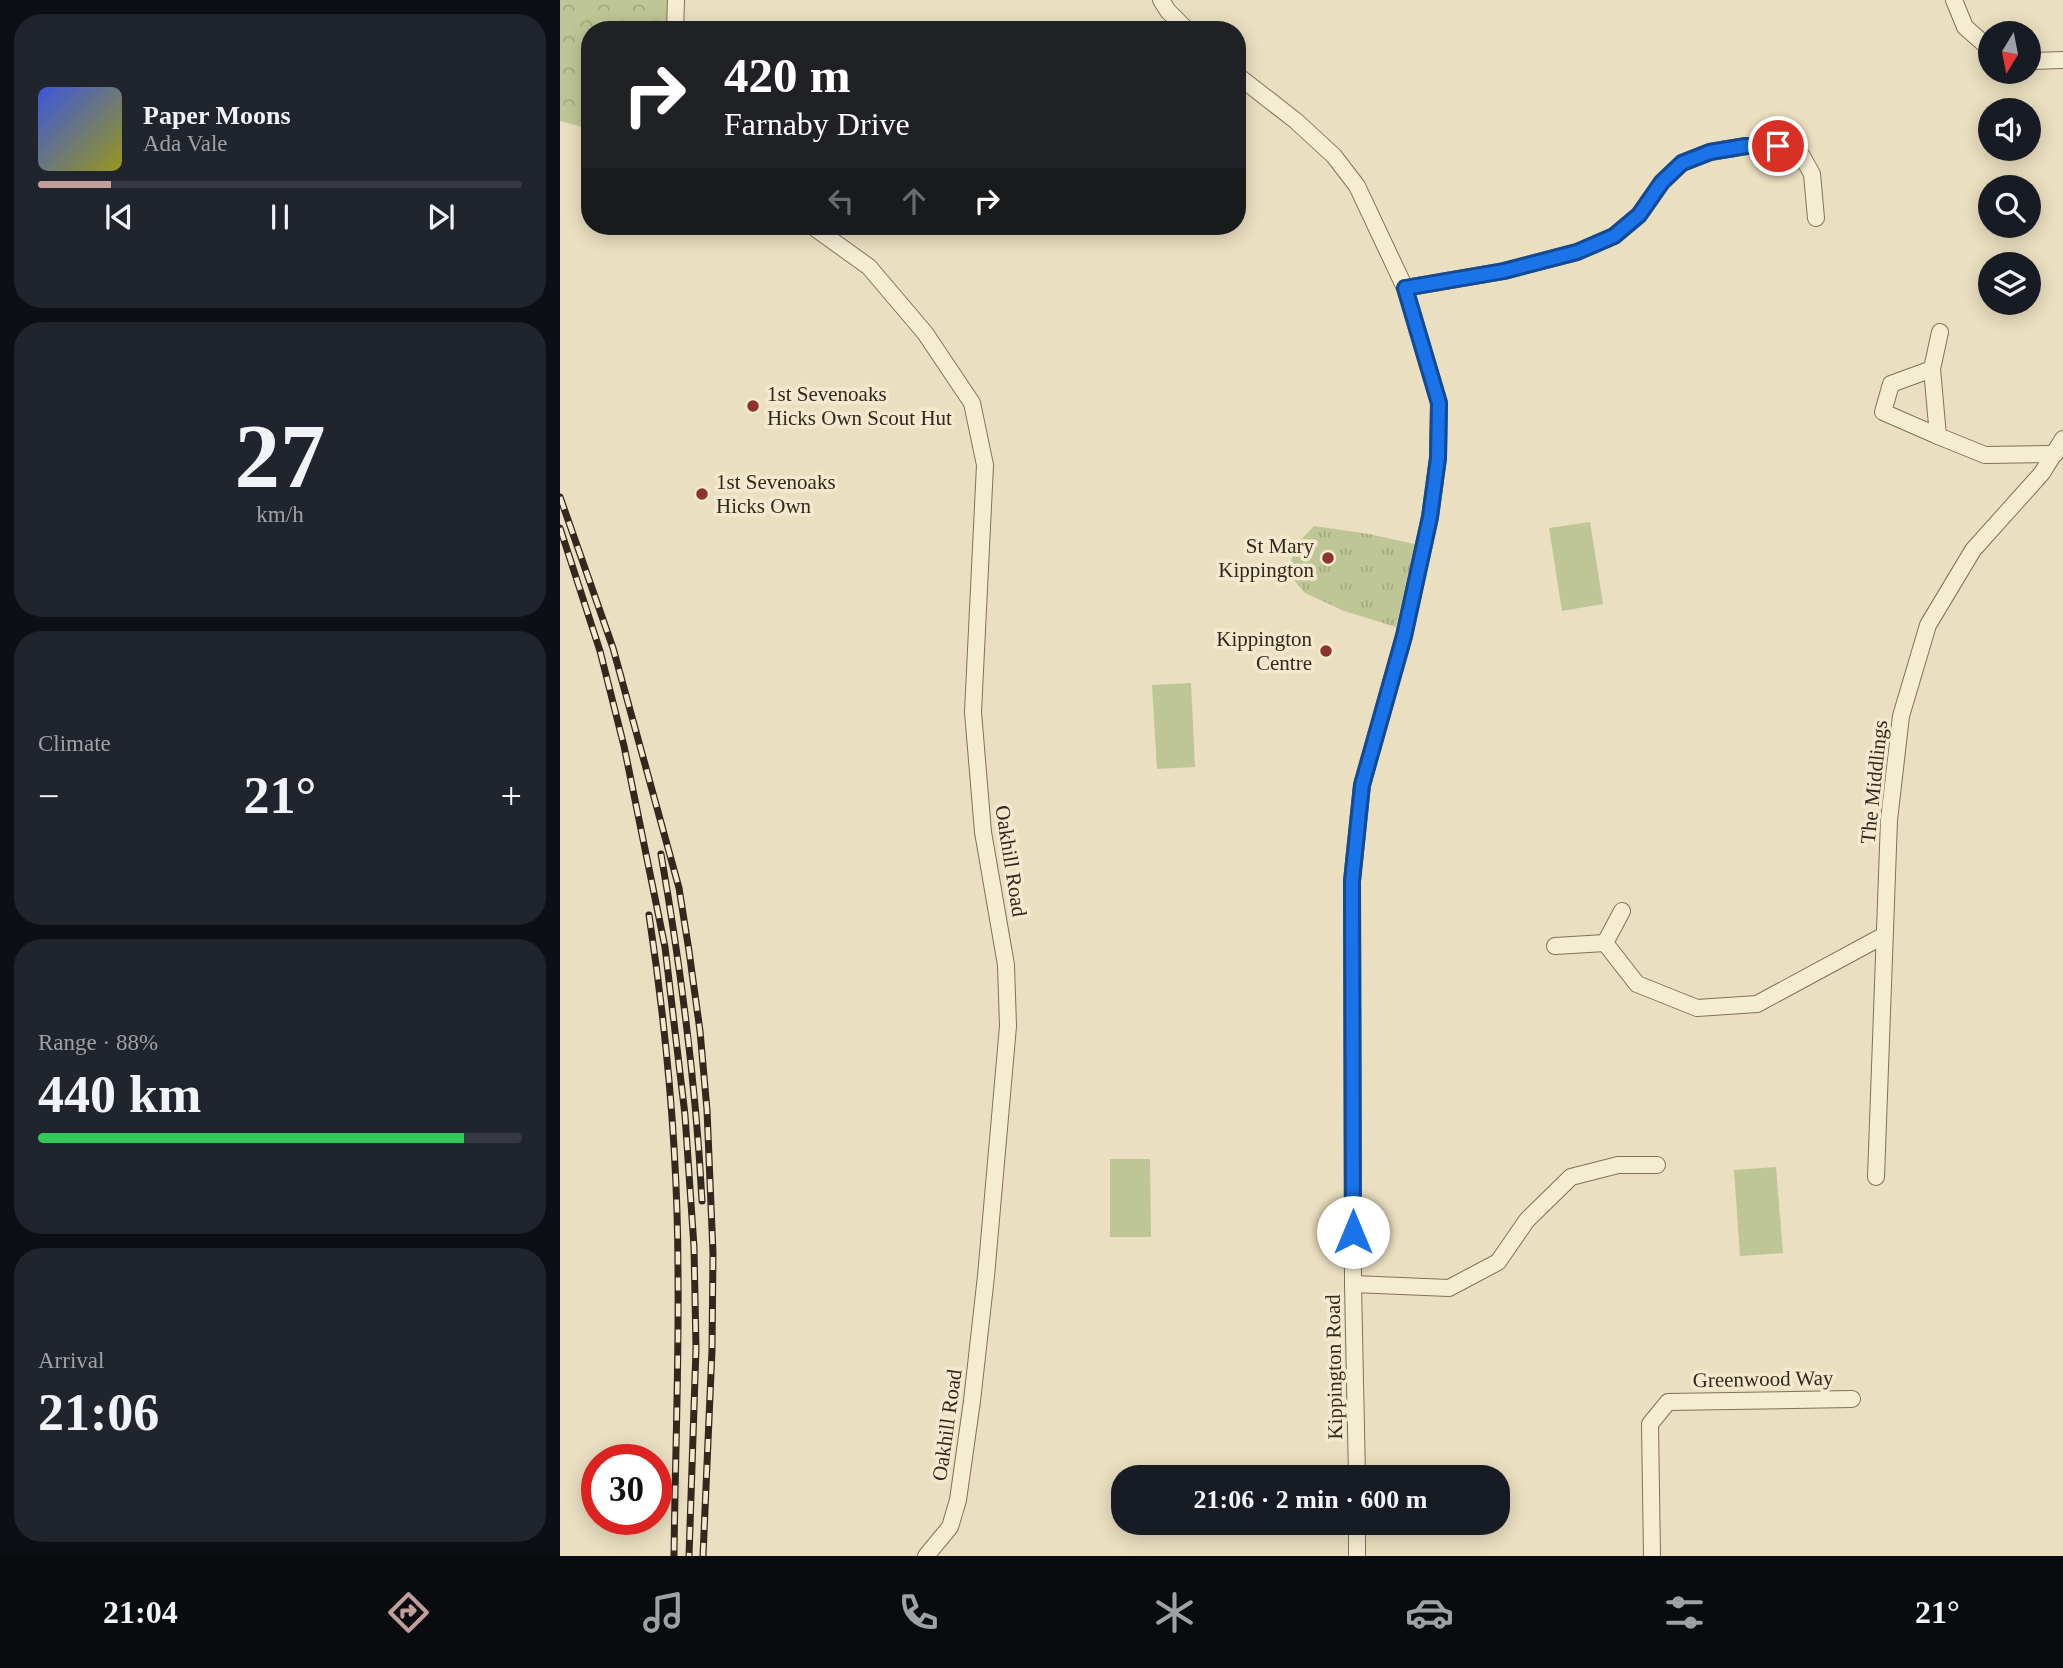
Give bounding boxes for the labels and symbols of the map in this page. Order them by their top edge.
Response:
north arrow [1978,21,2040,84]
pin [1748,116,1808,176]
place label: 1st Sevenoaks Hicks Own Scout Hut [767,382,952,430]
marker: 1st Sevenoaks Hicks Own Scout Hut [745,398,761,414]
place label: 1st Sevenoaks Hicks Own [716,470,836,518]
marker: 1st Sevenoaks Hicks Own [694,486,710,502]
place label: St Mary Kippington [1218,534,1315,582]
marker: St Mary Kippington [1320,550,1336,566]
place label: Kippington Centre [1216,627,1312,675]
marker: Kippington Centre [1318,643,1334,659]
street label: The Middlings [1856,719,1892,845]
street label: Oakhill Road [990,804,1032,919]
position arrow [1316,1195,1390,1269]
street label: Kippington Road [1321,1294,1347,1440]
street label: Greenwood Way [1692,1366,1834,1392]
street label: Oakhill Road [927,1367,967,1482]
speed limit sign: 30 [581,1444,672,1535]

